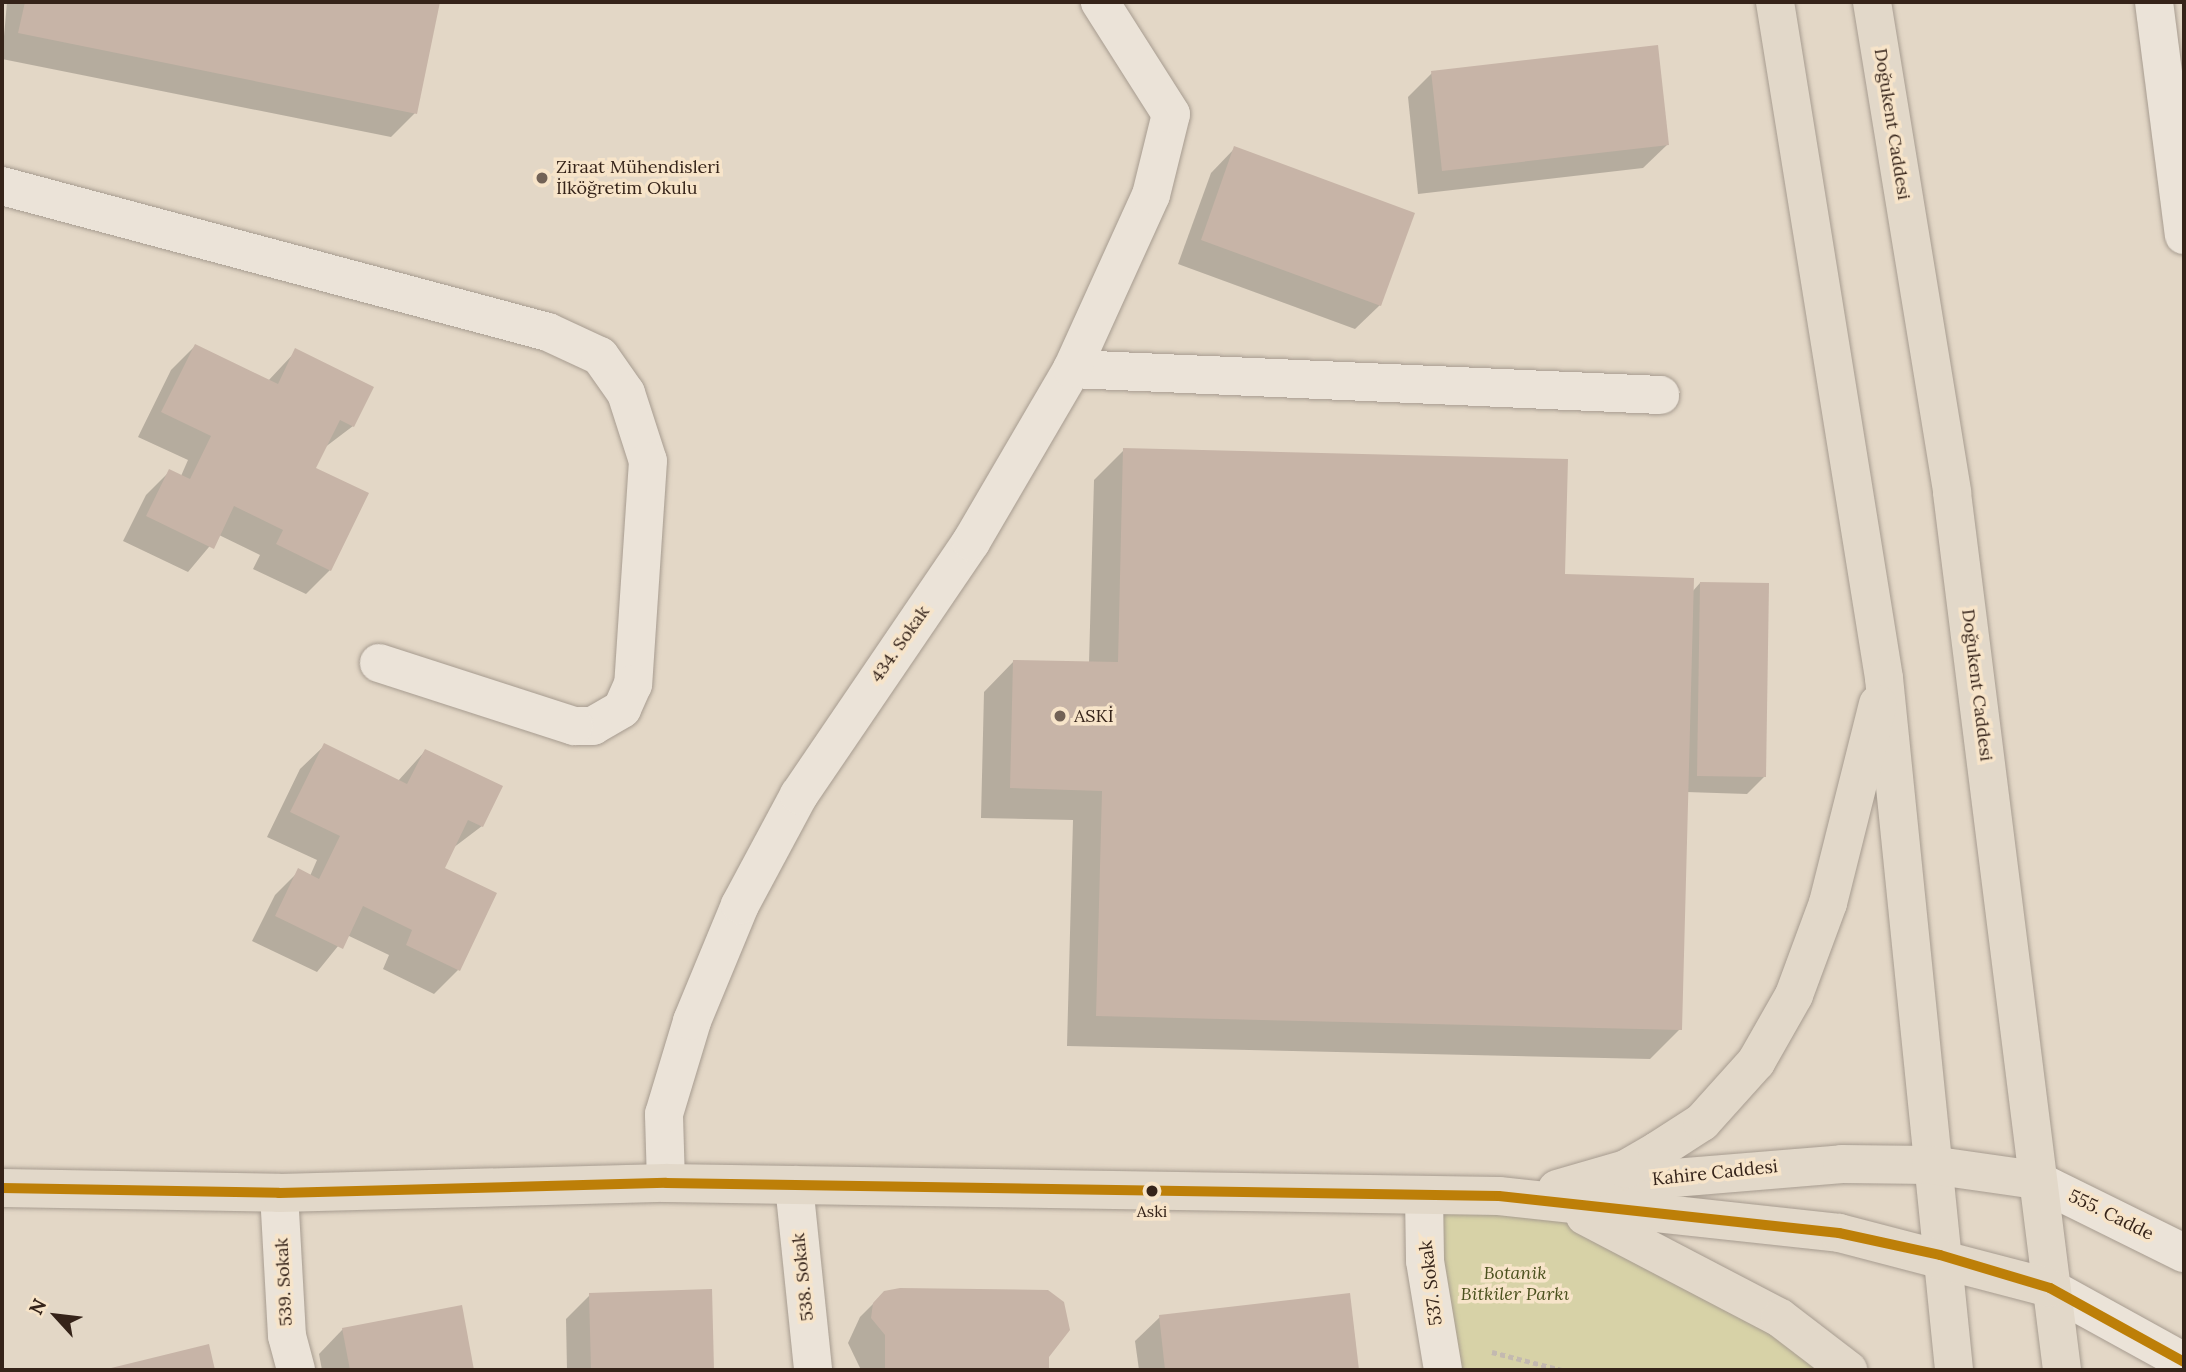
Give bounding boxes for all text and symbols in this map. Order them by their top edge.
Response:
street label: Doğukent Caddesi [1869,47,1915,201]
place label: Ziraat Mühendisleri İlköğretim Okulu [556,157,720,200]
marker: Ziraat Mühendisleri İlköğretim Okulu [534,170,550,186]
street label: 434. Sokak [866,602,934,686]
street label: Doğukent Caddesi [1957,608,1997,762]
place label: ASKİ [1074,705,1114,727]
marker: ASKİ [1052,708,1068,724]
street label: Kahire Caddesi [1651,1156,1779,1190]
marker: Aski [1145,1184,1159,1198]
street label: 555. Cadde [2065,1185,2157,1245]
place label: Aski [1137,1201,1167,1221]
street label: 538. Sokak [788,1232,818,1322]
street label: 539. Sokak [271,1237,297,1327]
street label: 537. Sokak [1415,1239,1447,1327]
park label: Botanik Bitkiler Parkı [1461,1263,1569,1306]
north arrow [21,1281,91,1351]
text: N [23,1294,51,1318]

